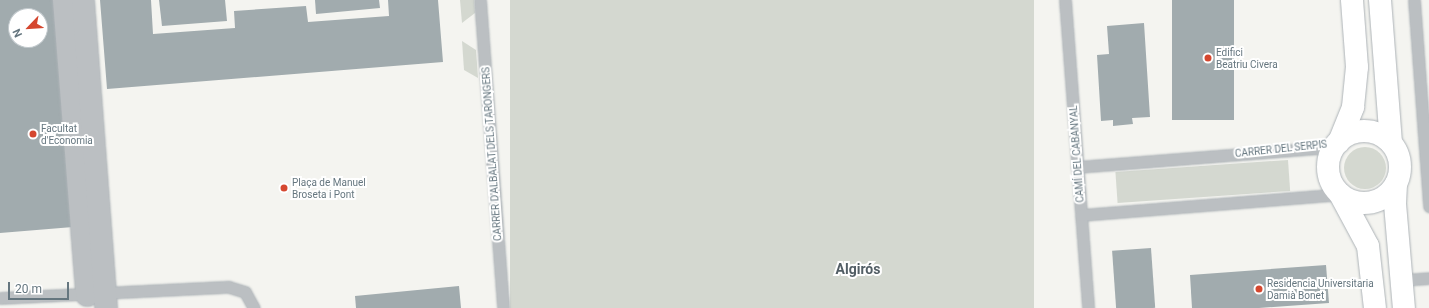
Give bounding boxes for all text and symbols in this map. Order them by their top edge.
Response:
north arrow [8,8,48,48]
text: N [10,27,25,39]
place label: Edifici Beatriu Civera [1216,46,1278,70]
marker: Edifici Beatriu Civera [1203,53,1213,63]
street label: CARRER D'ALBALAT DELS TARONGERS [480,66,504,242]
street label: CAMÍ DEL CABANYAL [1068,105,1086,203]
place label: Facultat d'Economia [41,122,93,146]
marker: Facultat d'Economia [28,129,38,139]
street label: CARRER DEL SERPIS [1234,138,1328,160]
place label: Plaça de Manuel Broseta i Pont [292,176,366,200]
marker: Plaça de Manuel Broseta i Pont [279,183,289,193]
district label: Algirós [836,261,880,277]
scale bar [10,274,71,300]
place label: Residencia Universitaria Damià Bonet [1267,277,1374,300]
text: 20 m [15,282,42,296]
marker: Residencia Universitaria Damià Bonet [1254,284,1264,294]

